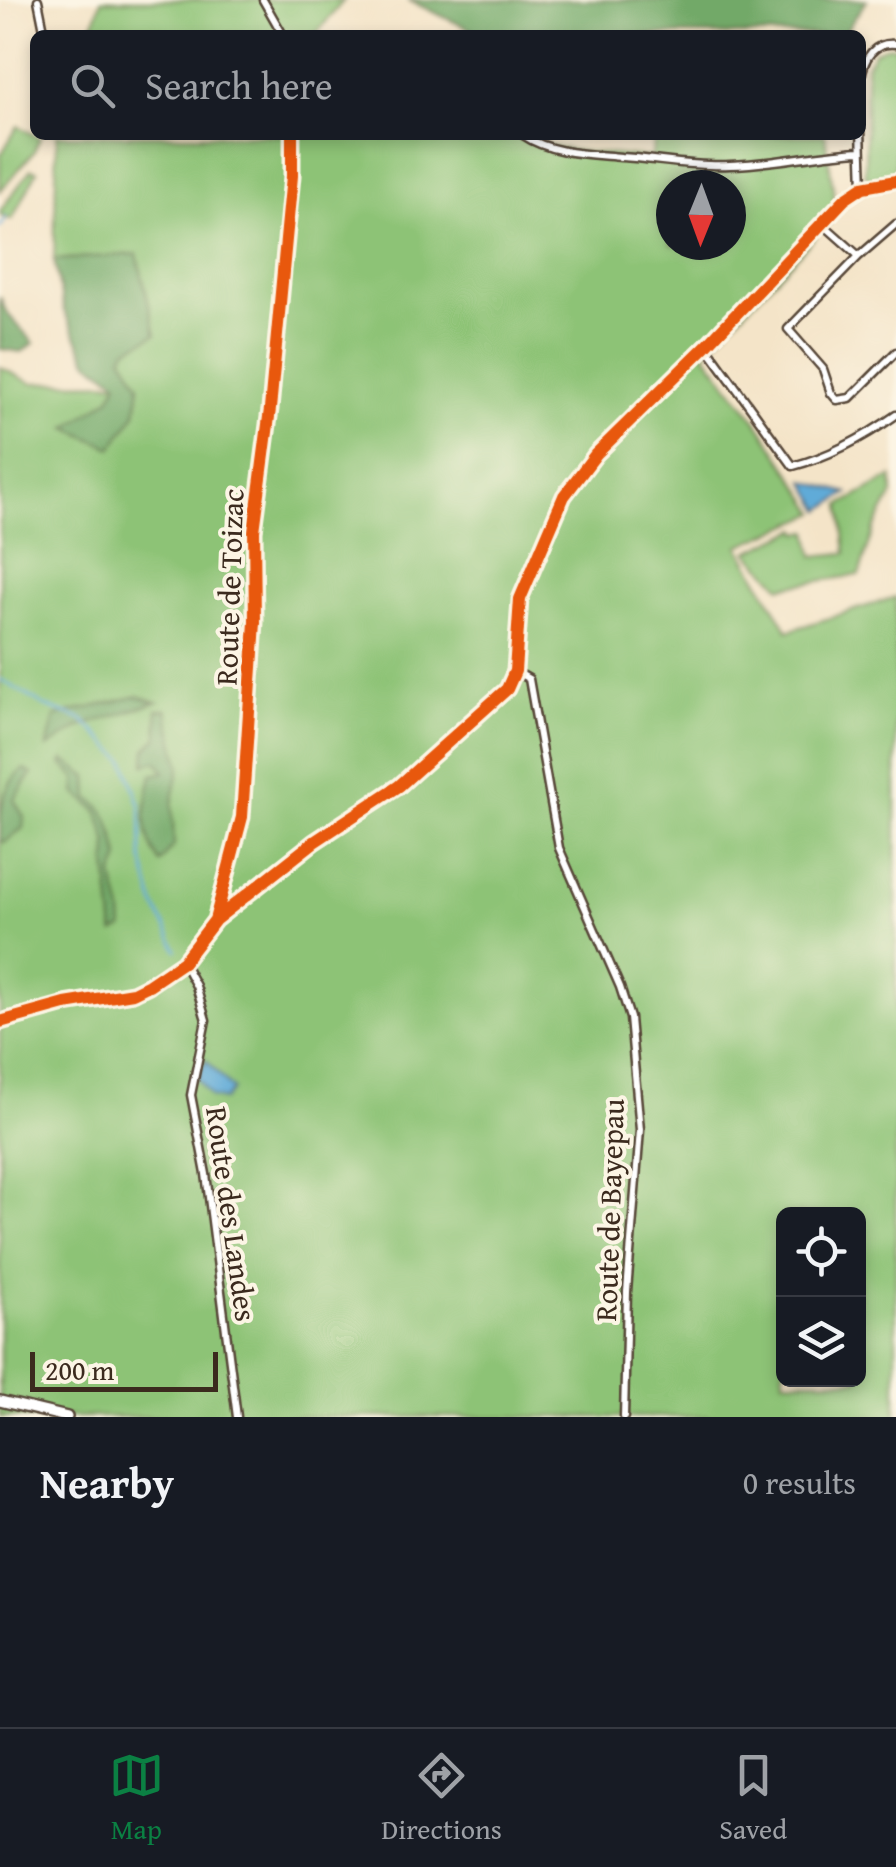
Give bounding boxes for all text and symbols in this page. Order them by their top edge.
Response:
search box [30,30,866,140]
text: Search here [145,57,333,113]
icon: search [65,58,120,113]
north arrow [656,170,746,260]
street label: Route de Toizac [204,488,254,686]
street label: Route de Bayepau [583,1097,635,1322]
street label: Route des Landes [195,1104,269,1324]
map controls [776,1207,866,1387]
button: locate [776,1207,866,1297]
button: layers [776,1297,866,1387]
scale bar [30,1347,218,1392]
text: 200 m [45,1349,114,1390]
text: Nearby [40,1452,174,1513]
text: 0 results [743,1459,856,1506]
tab: Map [109,1748,164,1849]
tab: Directions [381,1748,502,1849]
tab: Saved [719,1748,787,1849]

